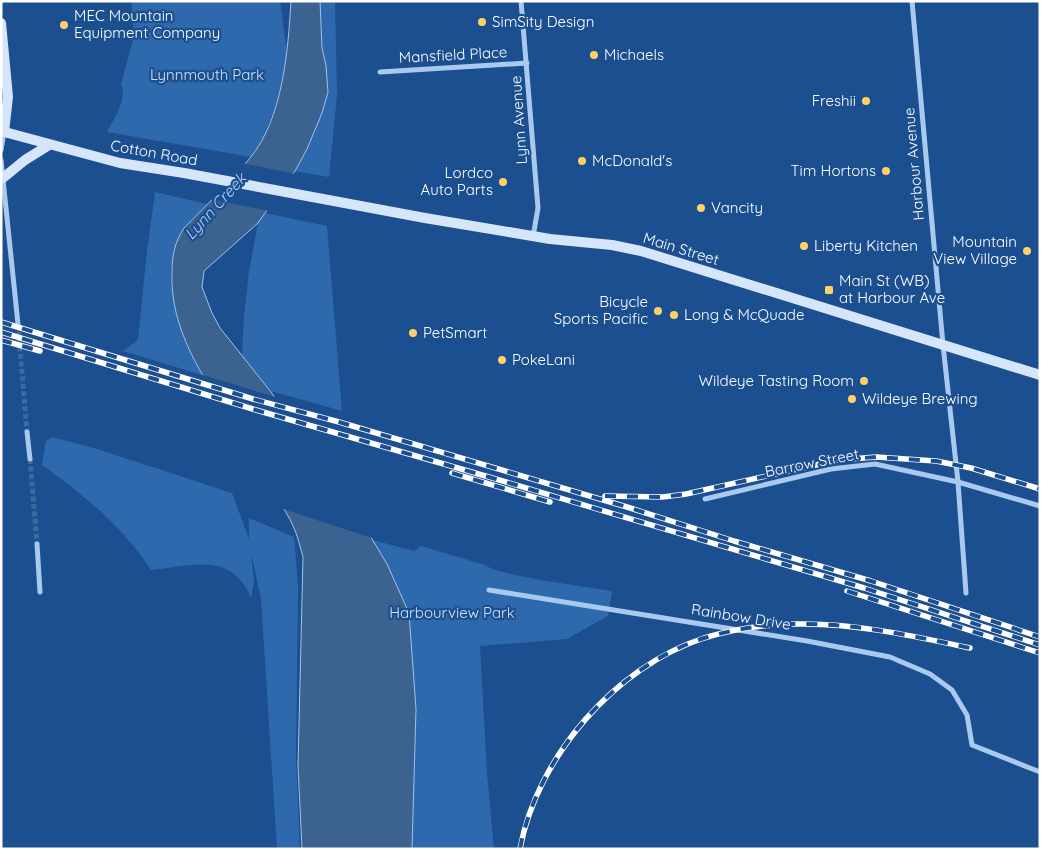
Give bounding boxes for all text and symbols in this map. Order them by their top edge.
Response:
place label: MEC Mountain Equipment Company [74,6,220,42]
place label: SimSity Design [492,12,594,31]
marker: SimSity Design [476,16,488,28]
marker: MEC Mountain Equipment Company [58,19,70,31]
street label: Mansfield Place [398,42,508,67]
place label: Michaels [604,45,664,64]
marker: Michaels [588,49,600,61]
park label: Lynnmouth Park [150,65,264,84]
street label: Lynn Avenue [506,75,531,165]
place label: Freshii [812,91,856,110]
marker: Freshii [860,95,872,107]
street label: Harbour Avenue [899,107,928,221]
street label: Cotton Road [109,136,199,170]
place label: McDonald's [592,151,672,170]
marker: McDonald's [576,155,588,167]
place label: Tim Hortons [791,161,876,180]
place label: Lordco Auto Parts [421,163,493,199]
marker: Tim Hortons [880,165,892,177]
water label: Lynn Creek [180,167,251,244]
marker: Lordco Auto Parts [497,176,509,188]
place label: Vancity [711,198,763,217]
marker: Vancity [695,202,707,214]
street label: Main Street [641,228,721,269]
place label: Mountain View Village [933,232,1017,268]
place label: Liberty Kitchen [814,236,918,255]
marker: Liberty Kitchen [798,240,810,252]
marker: Mountain View Village [1021,245,1033,257]
place label: Main St (WB) at Harbour Ave [839,271,945,307]
marker: Main St (WB) at Harbour Ave [823,284,835,296]
place label: Bicycle Sports Pacific [554,292,648,328]
marker: Bicycle Sports Pacific [652,305,664,317]
place label: Long & McQuade [684,305,804,324]
marker: Long & McQuade [668,309,680,321]
place label: PetSmart [423,323,487,342]
marker: PetSmart [407,327,419,339]
place label: PokeLani [512,350,575,369]
marker: PokeLani [496,354,508,366]
place label: Wildeye Tasting Room [699,371,854,390]
marker: Wildeye Tasting Room [858,375,870,387]
place label: Wildeye Brewing [862,389,978,408]
marker: Wildeye Brewing [846,393,858,405]
street label: Barrow Street [763,444,861,481]
street label: Rainbow Drive [690,599,792,634]
park label: Harbourview Park [389,603,515,622]

